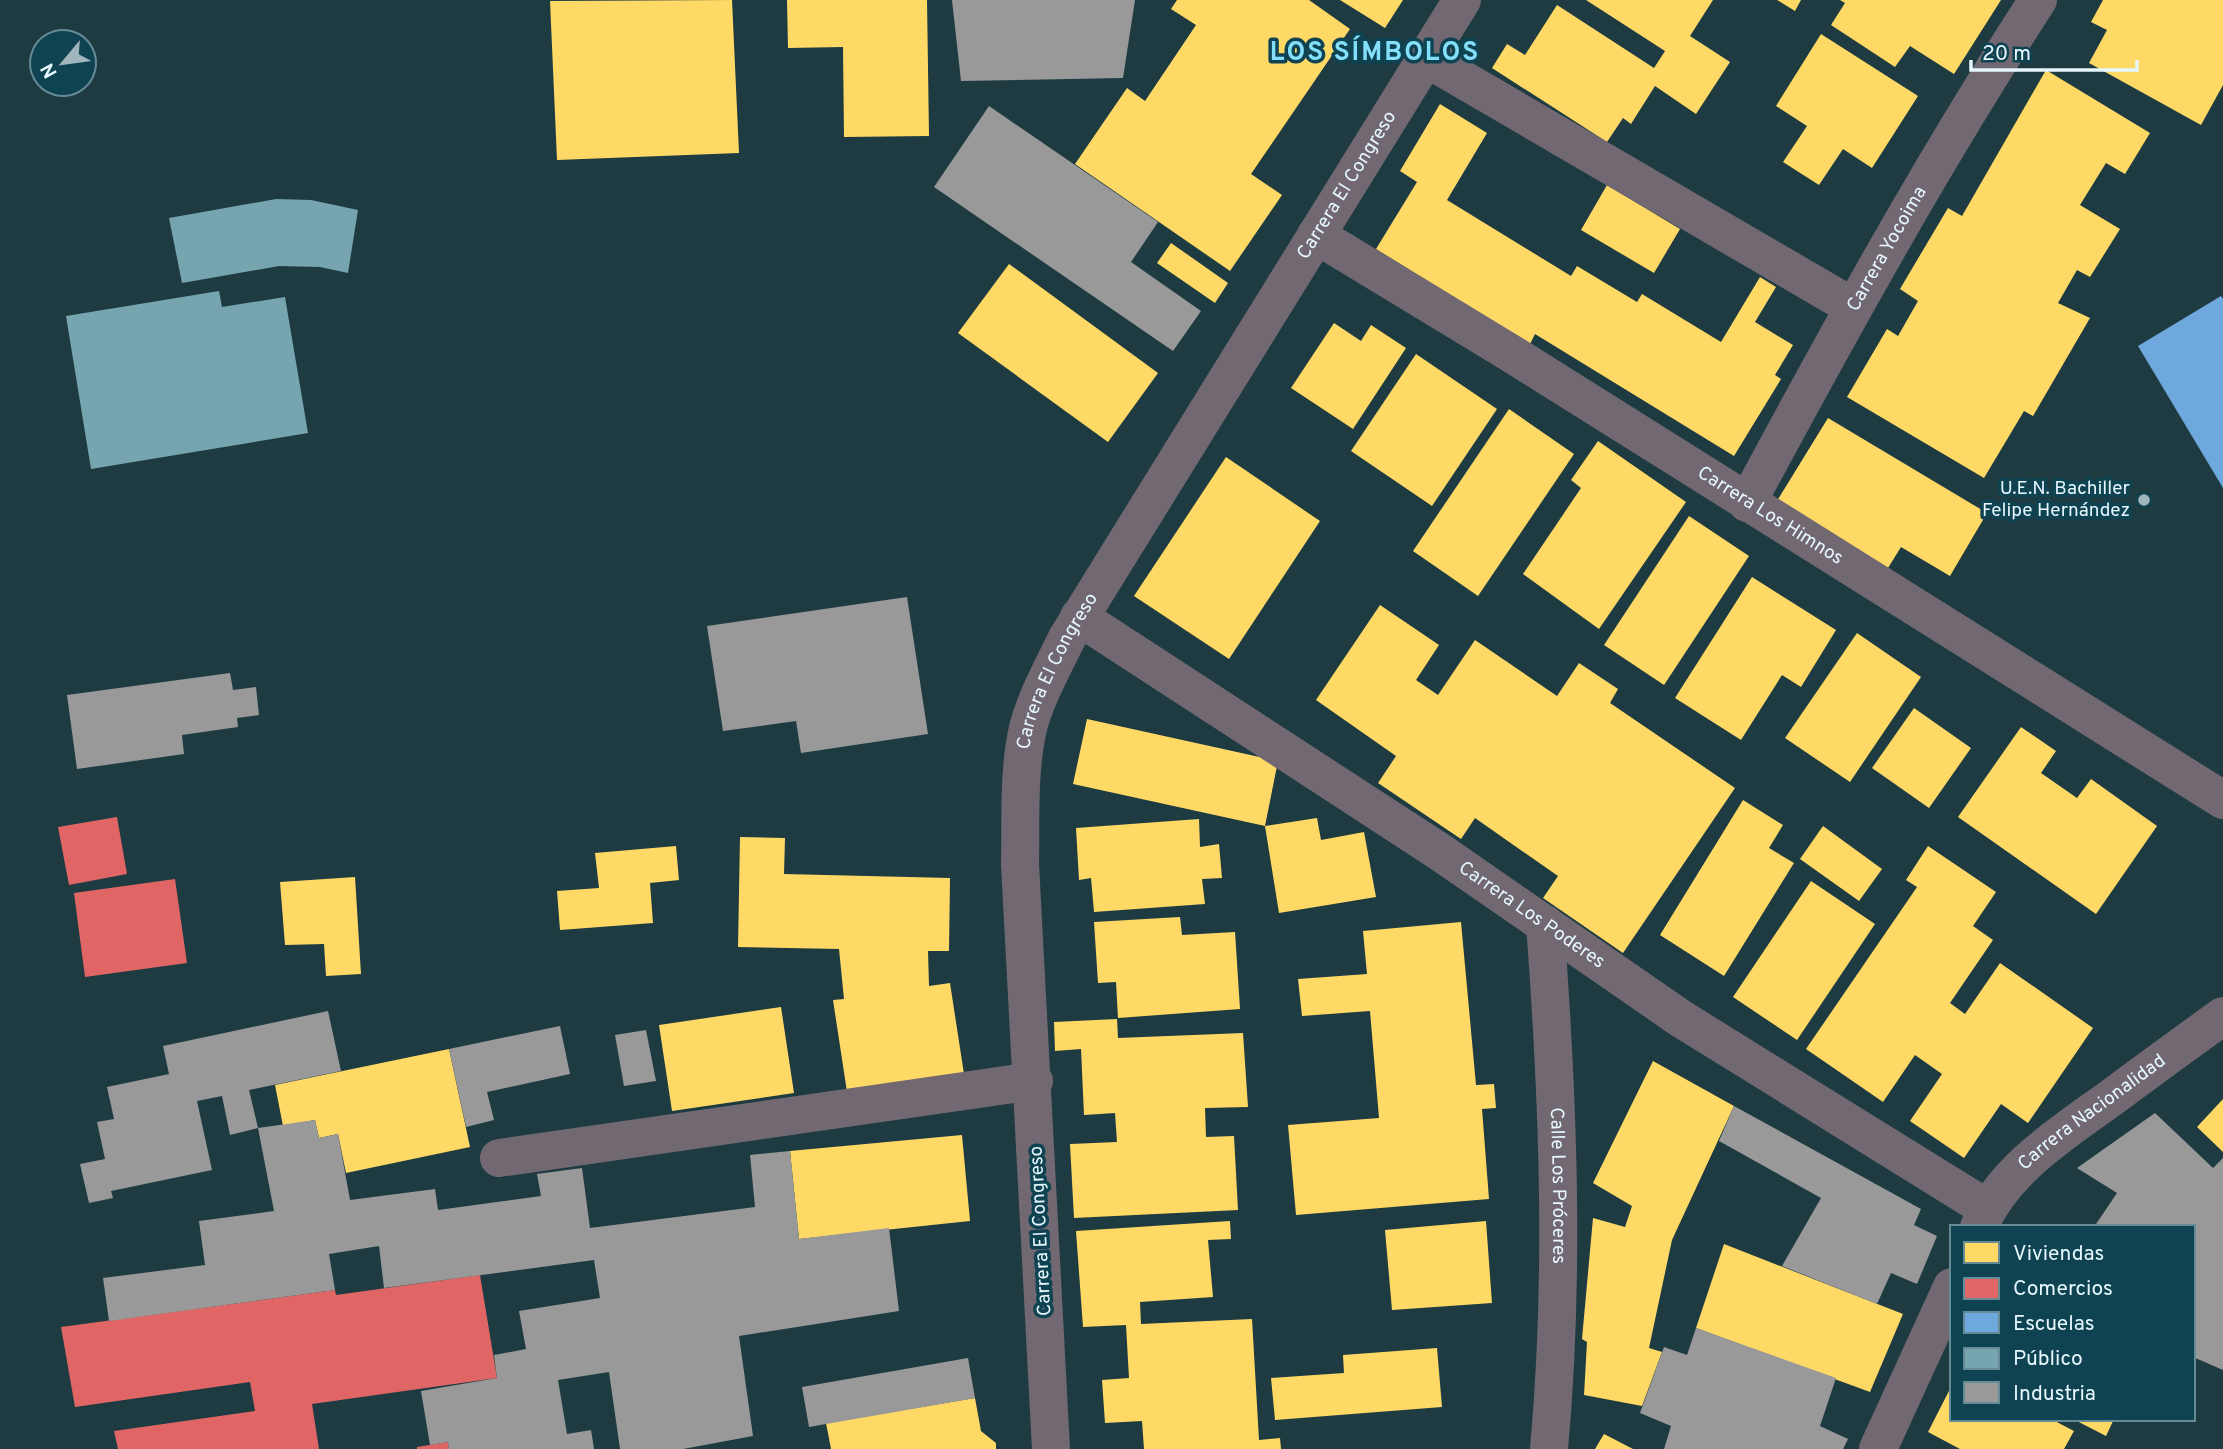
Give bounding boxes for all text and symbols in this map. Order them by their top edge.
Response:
north arrow [28,28,98,98]
scale bar [1971,28,2137,72]
district label: LOS SÍMBOLOS [1270,35,1480,70]
text: 20 m [1982,41,2031,68]
text: N [36,58,64,82]
street label: Carrera El Congreso [1292,106,1402,264]
street label: Carrera Yocoima [1842,182,1932,316]
street label: Carrera Los Himnos [1693,461,1848,571]
place label: U.E.N. Bachiller Felipe Hernández [1982,477,2131,523]
marker: U.E.N. Bachiller Felipe Hernández [2136,492,2152,508]
street label: Carrera El Congreso [1012,589,1104,751]
street label: Carrera Los Poderes [1454,856,1609,974]
street label: Carrera Nacionalidad [2013,1049,2171,1176]
street label: Calle Los Próceres [1544,1107,1570,1264]
street label: Carrera El Congreso [1025,1145,1057,1317]
legend [1950,1225,2195,1421]
text: Viviendas [2013,1241,2104,1268]
text: Comercios [2013,1276,2113,1303]
text: Escuelas [2013,1311,2095,1338]
text: Público [2013,1346,2083,1373]
text: Industria [2013,1381,2096,1408]

